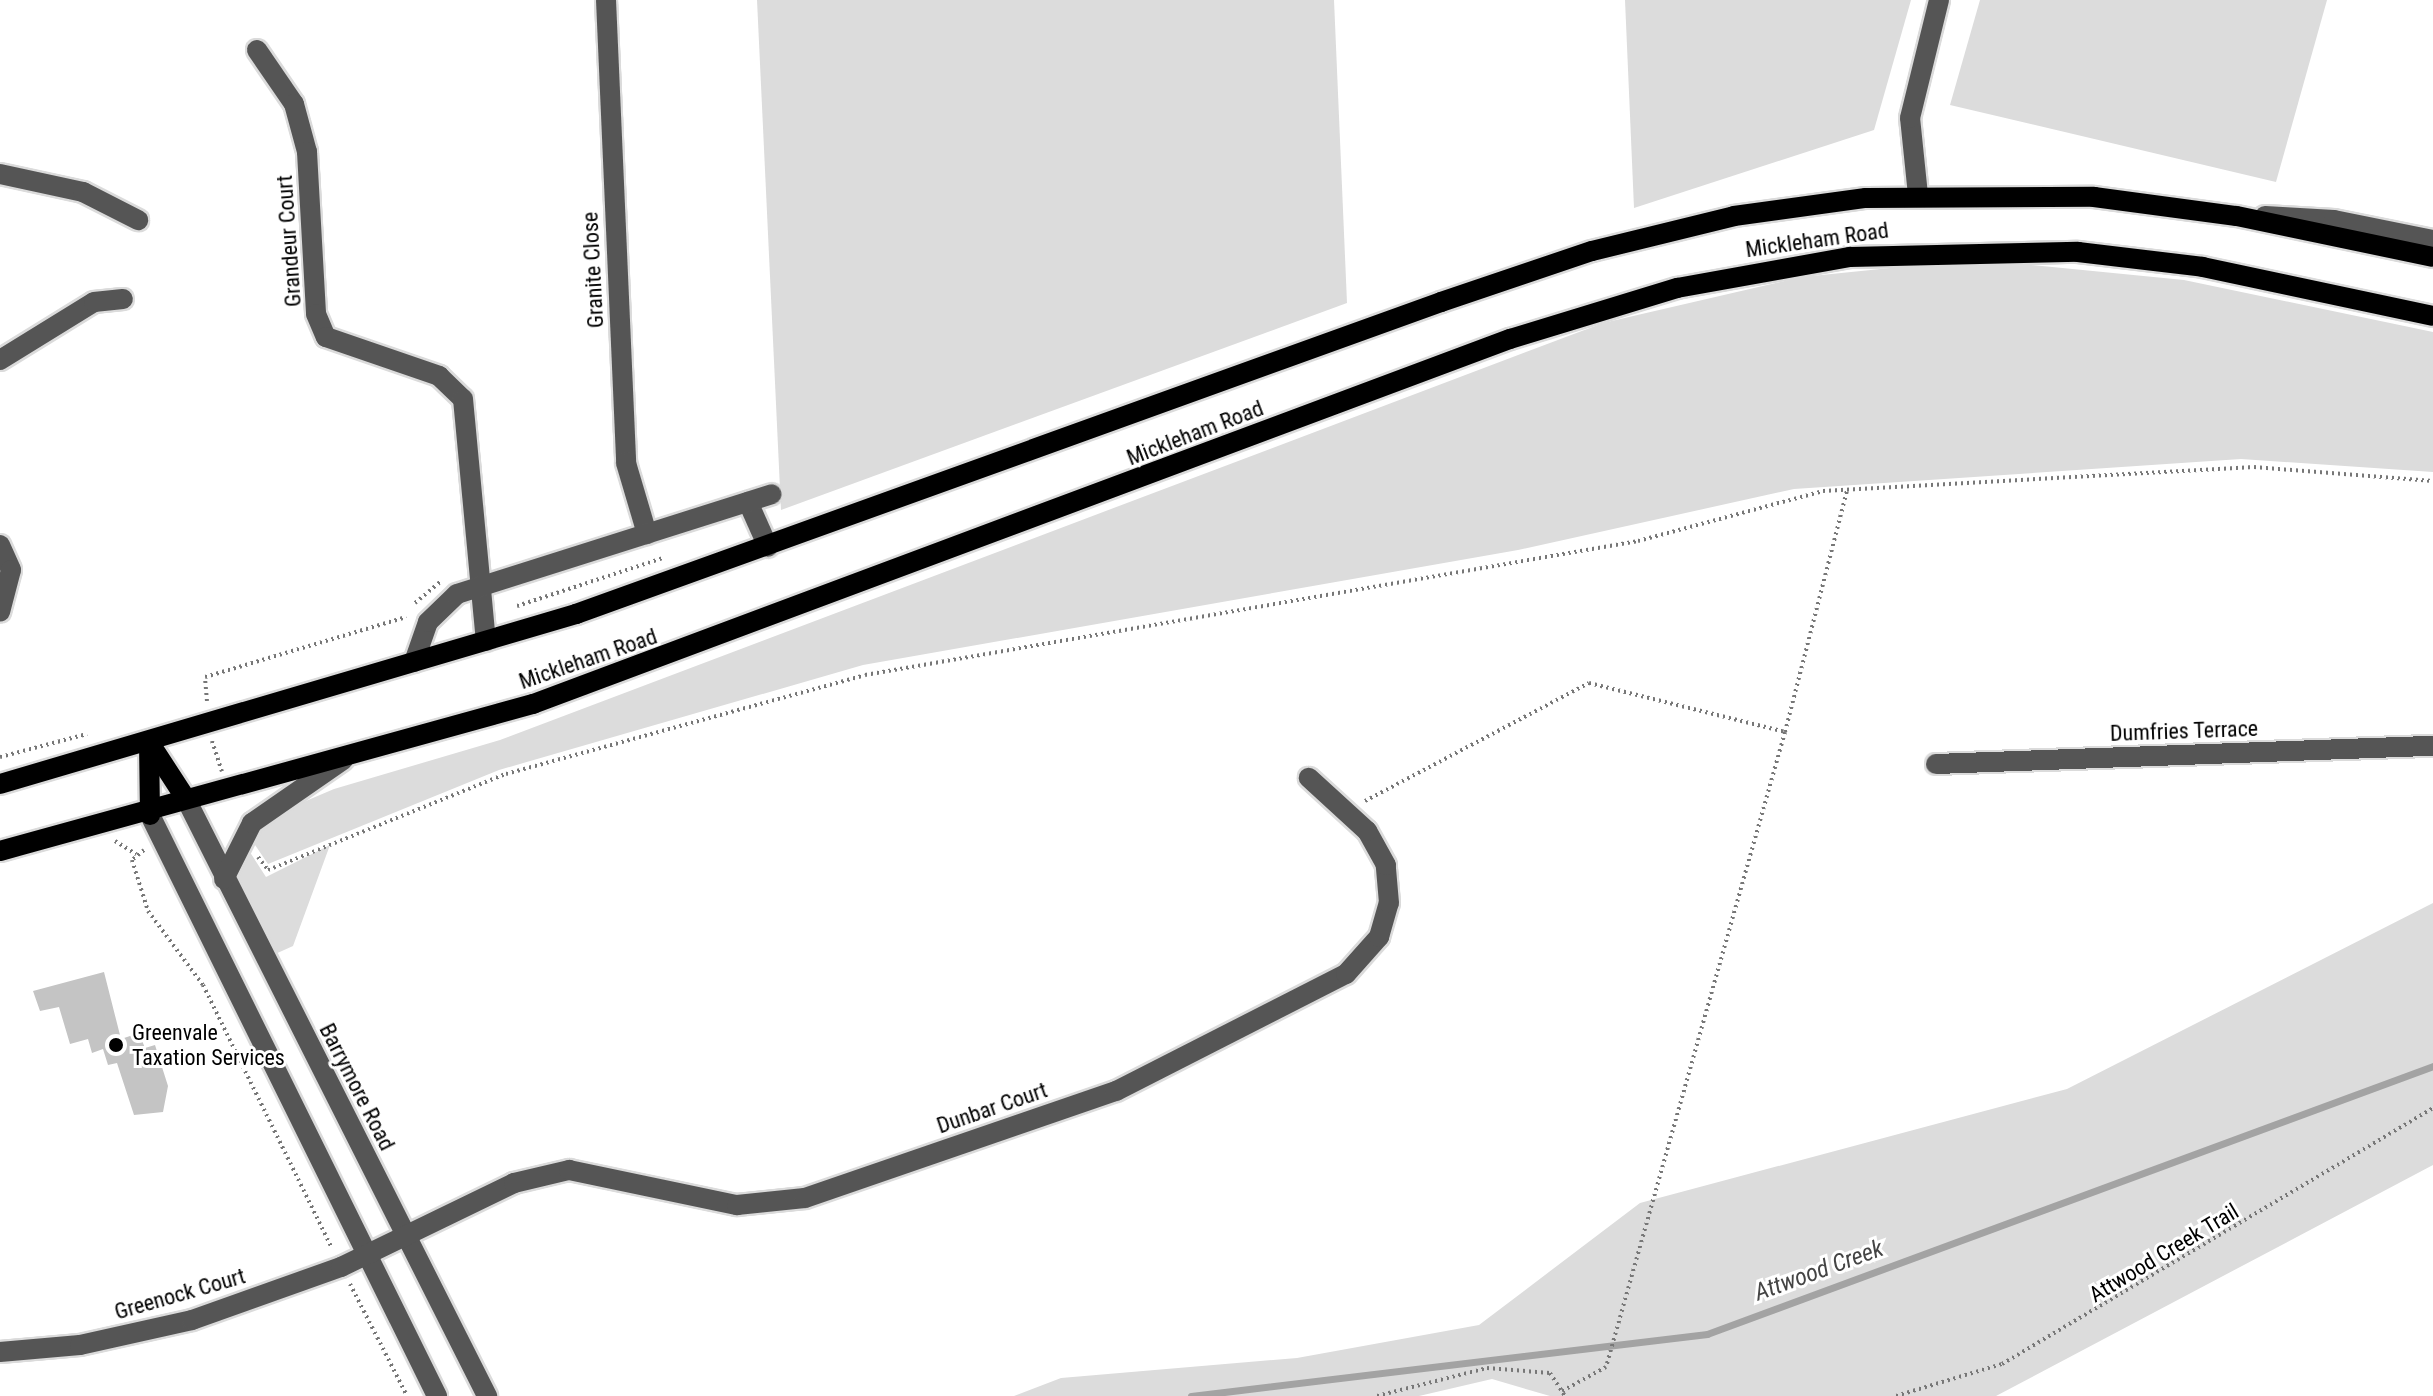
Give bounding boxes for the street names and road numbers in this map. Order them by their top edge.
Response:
street label: Grandeur Court [271,174,307,308]
street label: Granite Close [577,211,609,329]
street label: Mickleham Road [1744,217,1890,263]
street label: Mickleham Road [1123,395,1267,471]
street label: Mickleham Road [516,623,660,695]
street label: Dumfries Terrace [2109,715,2259,747]
street label: Barrymore Road [314,1019,400,1155]
street label: Dunbar Court [933,1077,1051,1139]
street label: Attwood Creek Trail [2084,1198,2244,1308]
street label: Greenock Court [112,1263,248,1325]

